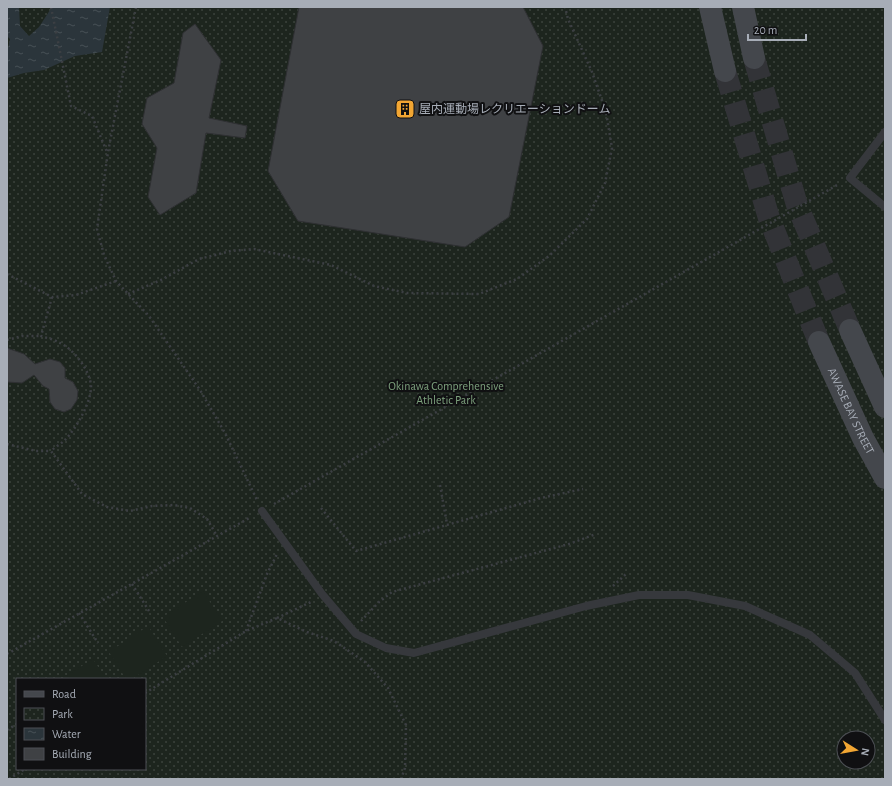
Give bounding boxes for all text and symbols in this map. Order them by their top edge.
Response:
scale bar [748,16,806,42]
text: 20 m [754,24,777,36]
building icon: 屋内運動場レクリエーションドーム [394,98,416,120]
place label: 屋内運動場レクリエーションドーム [419,102,610,115]
street label: AWASE BAY STREET [826,366,877,456]
park label: Okinawa Comprehensive Athletic Park [388,380,504,406]
legend [16,678,146,770]
text: Road [52,688,76,700]
text: Park [52,708,73,720]
text: Water [52,728,81,740]
north arrow [836,730,876,770]
text: N [859,747,871,757]
text: Building [52,748,92,760]

